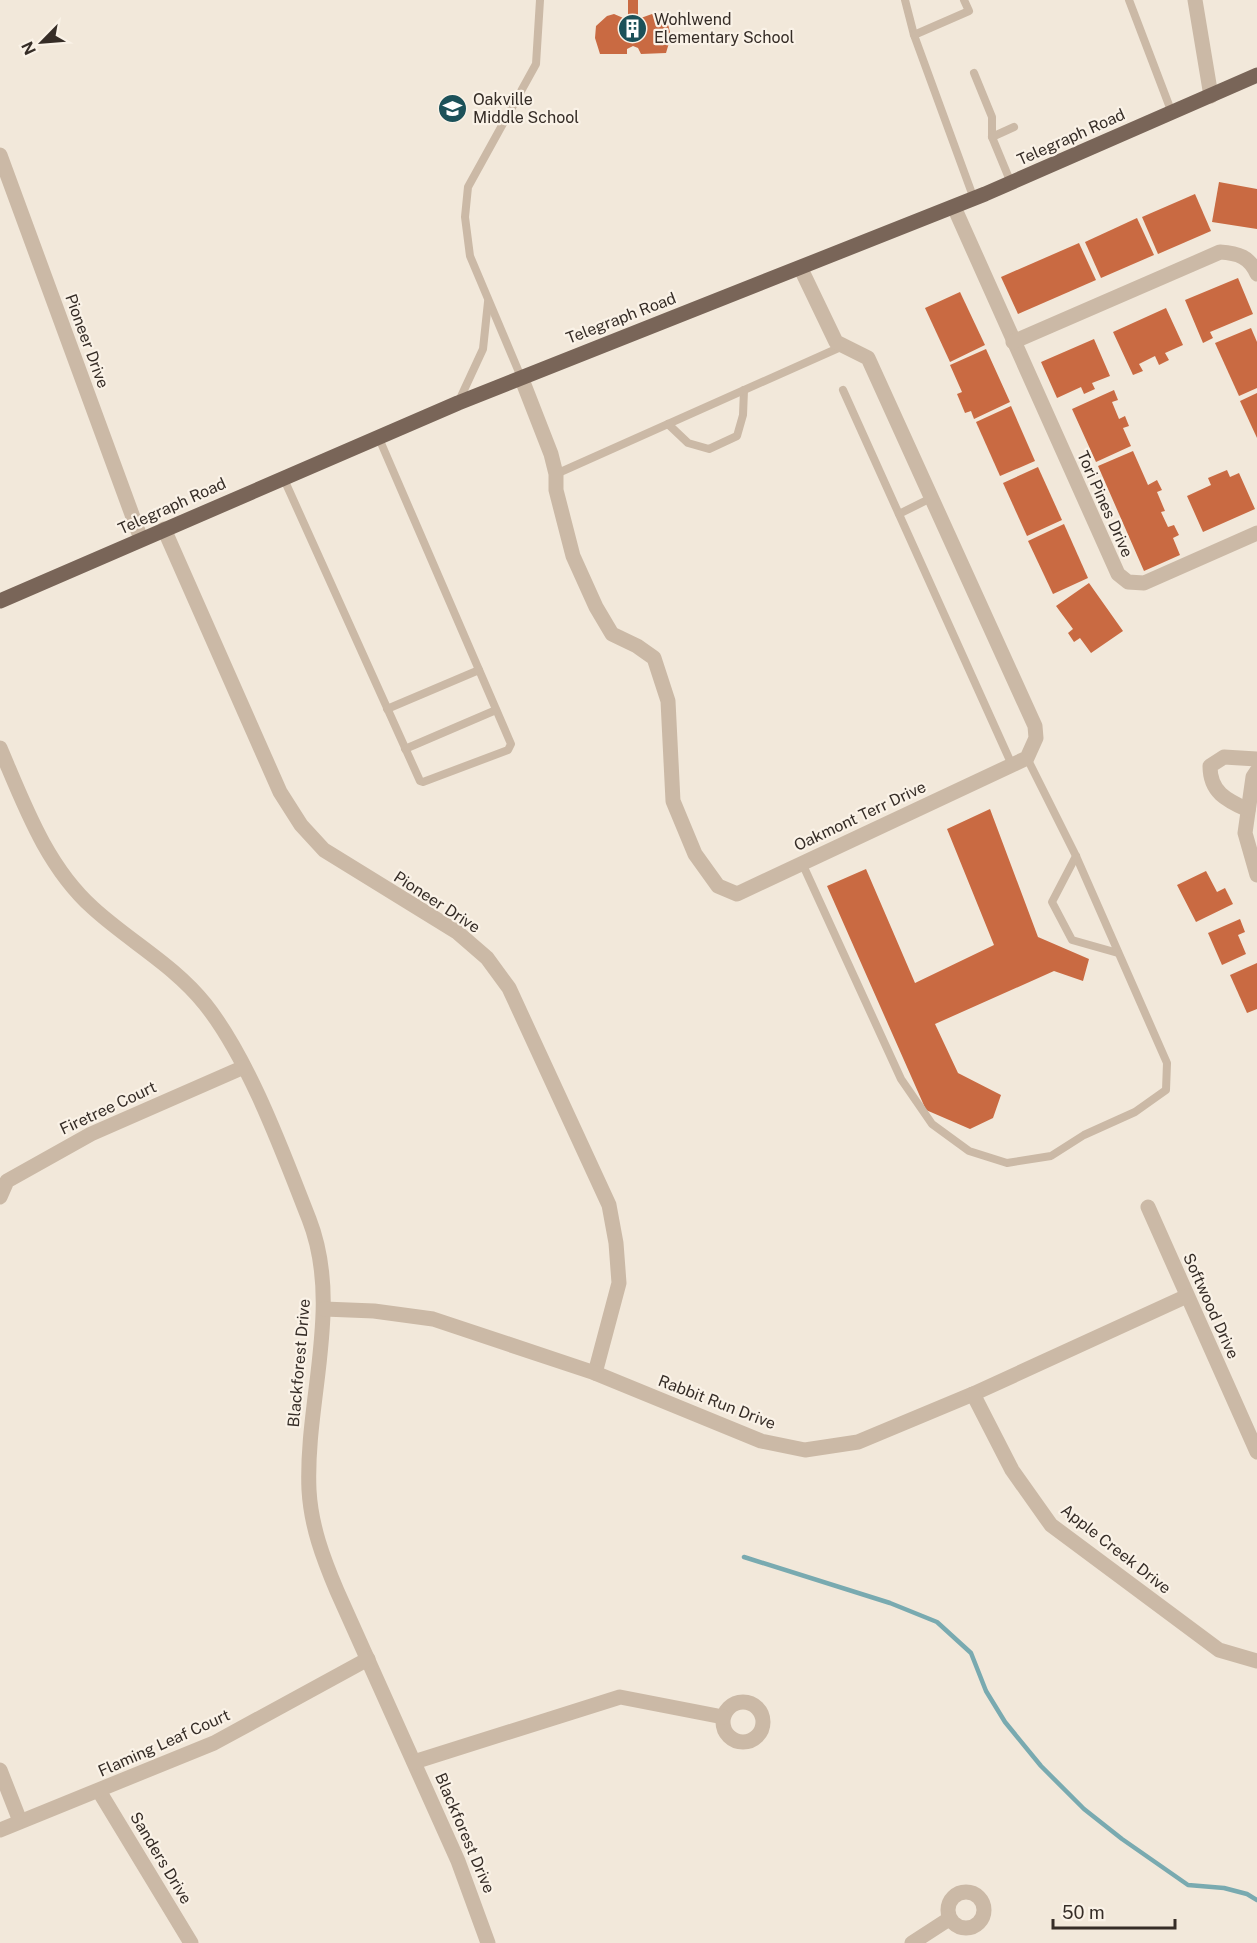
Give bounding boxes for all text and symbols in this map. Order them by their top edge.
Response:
place label: Wohlwend Elementary School [654,10,795,47]
north arrow [12,12,72,72]
building icon: Wohlwend Elementary School [617,12,649,44]
text: N [18,38,40,58]
place label: Oakville Middle School [473,90,579,127]
school or university icon: Oakville Middle School [436,92,468,124]
street label: Telegraph Road [1014,105,1128,169]
street label: Telegraph Road [563,288,679,348]
street label: Pioneer Drive [61,291,113,391]
street label: Tori Pines Drive [1073,448,1137,560]
street label: Telegraph Road [115,474,229,538]
street label: Oakmont Terr Drive [791,777,929,855]
street label: Pioneer Drive [390,867,484,937]
street label: Firetree Court [57,1077,159,1139]
street label: Softwood Drive [1179,1250,1243,1362]
street label: Blackforest Drive [284,1298,314,1428]
street label: Rabbit Run Drive [656,1371,778,1433]
street label: Apple Creek Drive [1057,1500,1175,1598]
street label: Flaming Leaf Court [95,1705,233,1781]
street label: Blackforest Drive [431,1770,499,1896]
street label: Sanders Drive [126,1809,196,1907]
scale bar [1053,1892,1174,1930]
text: 50 m [1062,1902,1105,1923]

